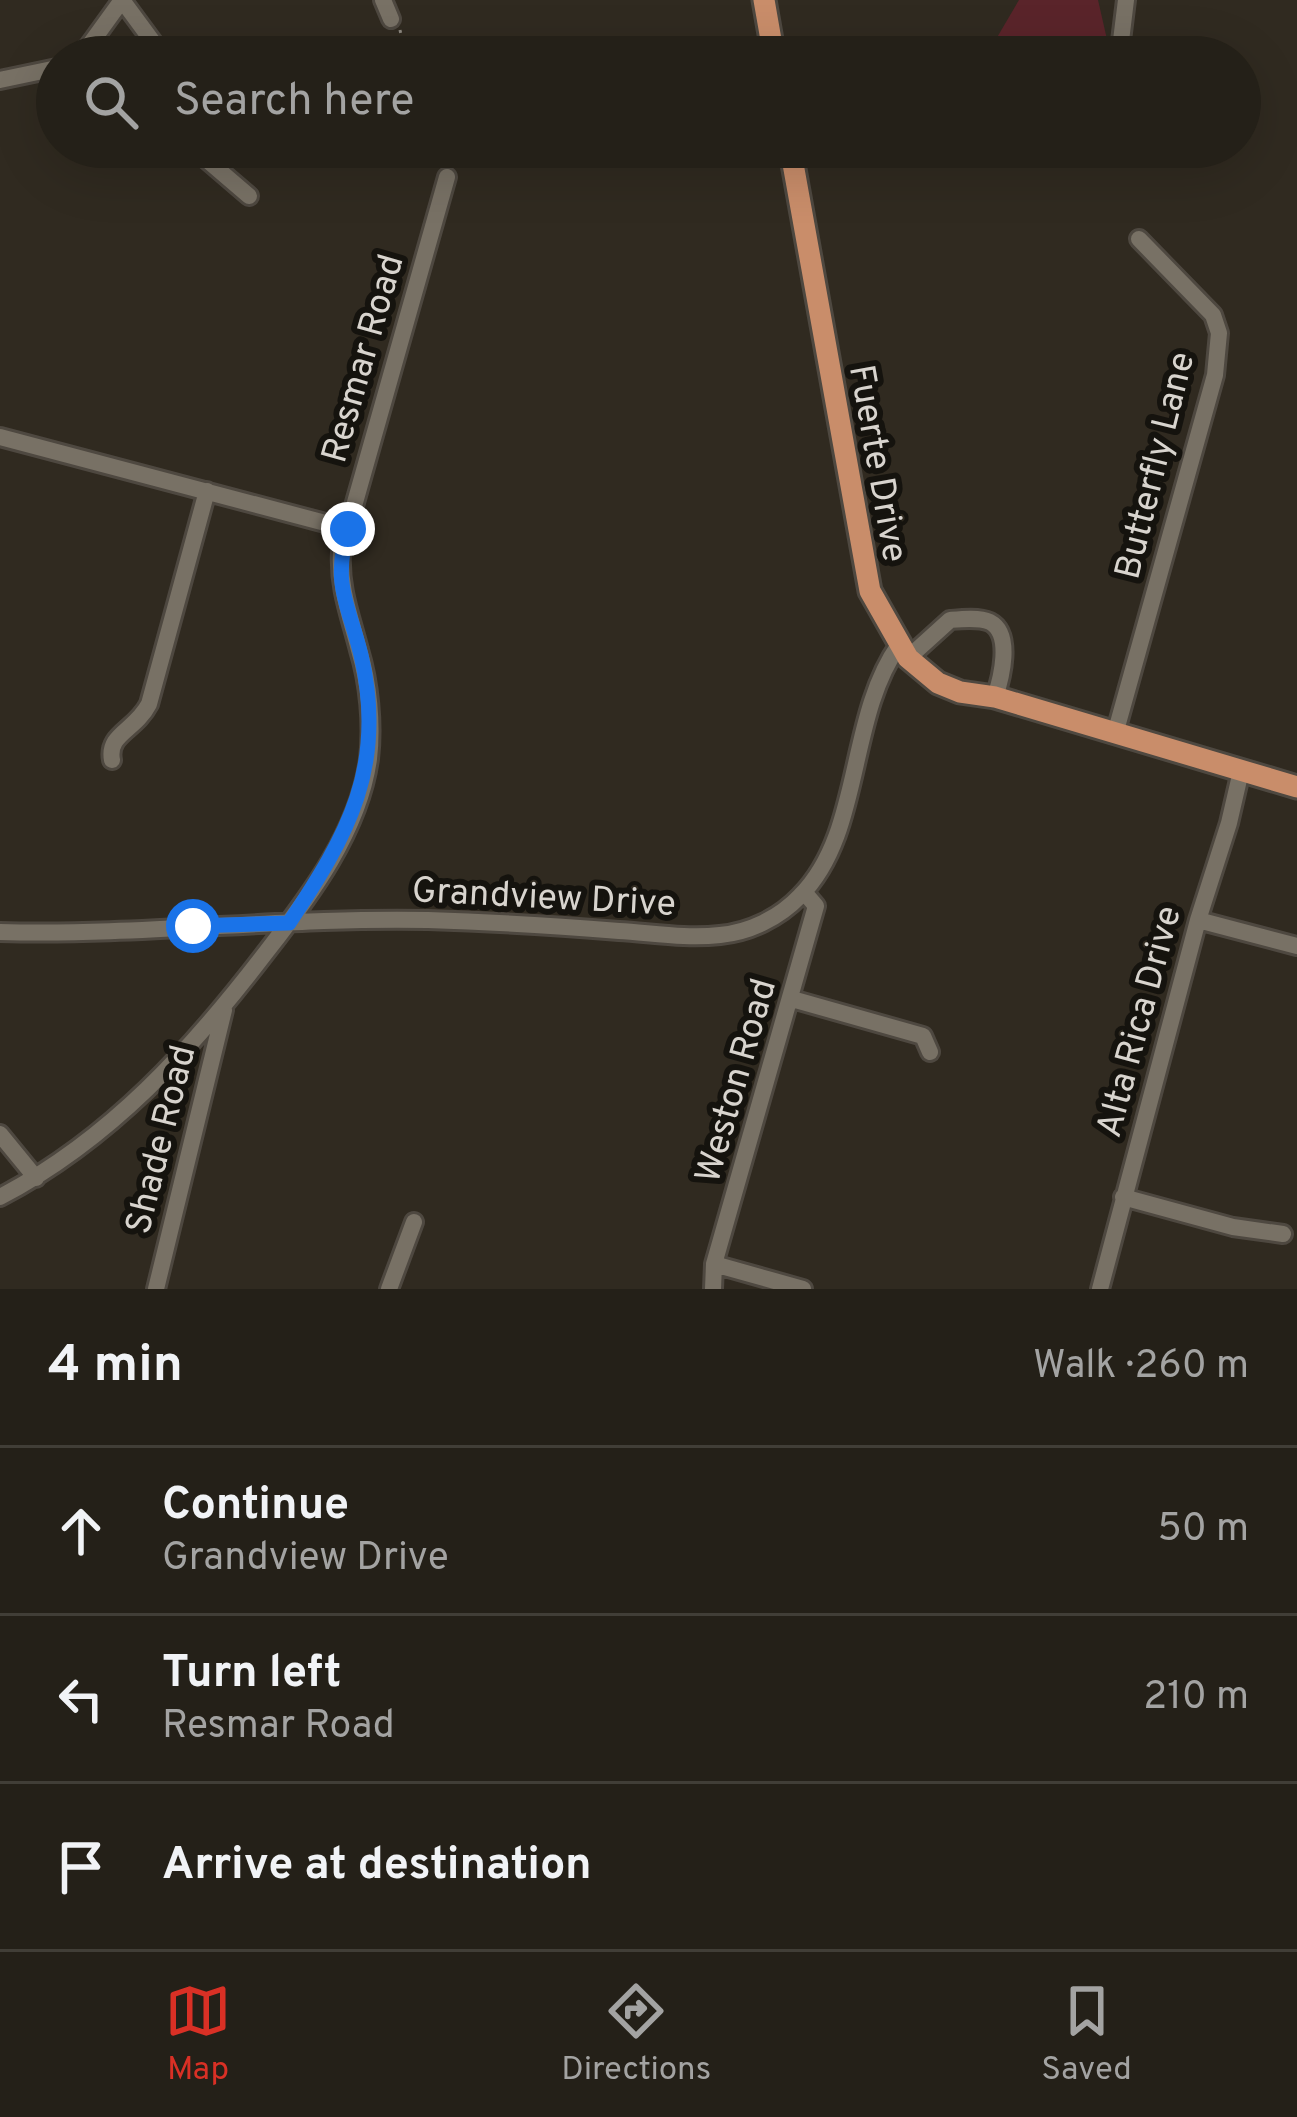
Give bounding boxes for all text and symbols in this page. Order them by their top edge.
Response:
search box [36,36,1261,168]
icon: search [78,69,144,135]
text: Search here [174,74,414,131]
street label: Resmar Road [313,250,417,469]
street label: Butterfly Lane [1106,347,1207,585]
street label: Fuerte Drive [836,361,916,566]
route end [321,502,375,556]
street label: Grandview Drive [410,869,677,929]
route start [166,899,220,953]
street label: Alta Rica Drive [1088,901,1194,1143]
street label: Weston Road [687,974,789,1189]
street label: Shade Road [117,1041,209,1239]
text: 4 min [48,1335,183,1400]
text: Walk · 260 m [1033,1343,1249,1392]
text: Continue [162,1478,349,1535]
icon: ahead [48,1498,114,1564]
text: 50 m [1158,1506,1249,1555]
text: Grandview Drive [162,1535,449,1584]
text: Turn left [162,1646,341,1703]
icon: left [48,1666,114,1732]
text: 210 m [1143,1674,1249,1723]
text: Resmar Road [162,1703,395,1752]
icon: arrive [48,1834,114,1900]
text: Arrive at destination [162,1838,592,1895]
tab: Map [165,1978,231,2092]
tab: Directions [561,1978,711,2092]
tab: Saved [1041,1978,1132,2092]

